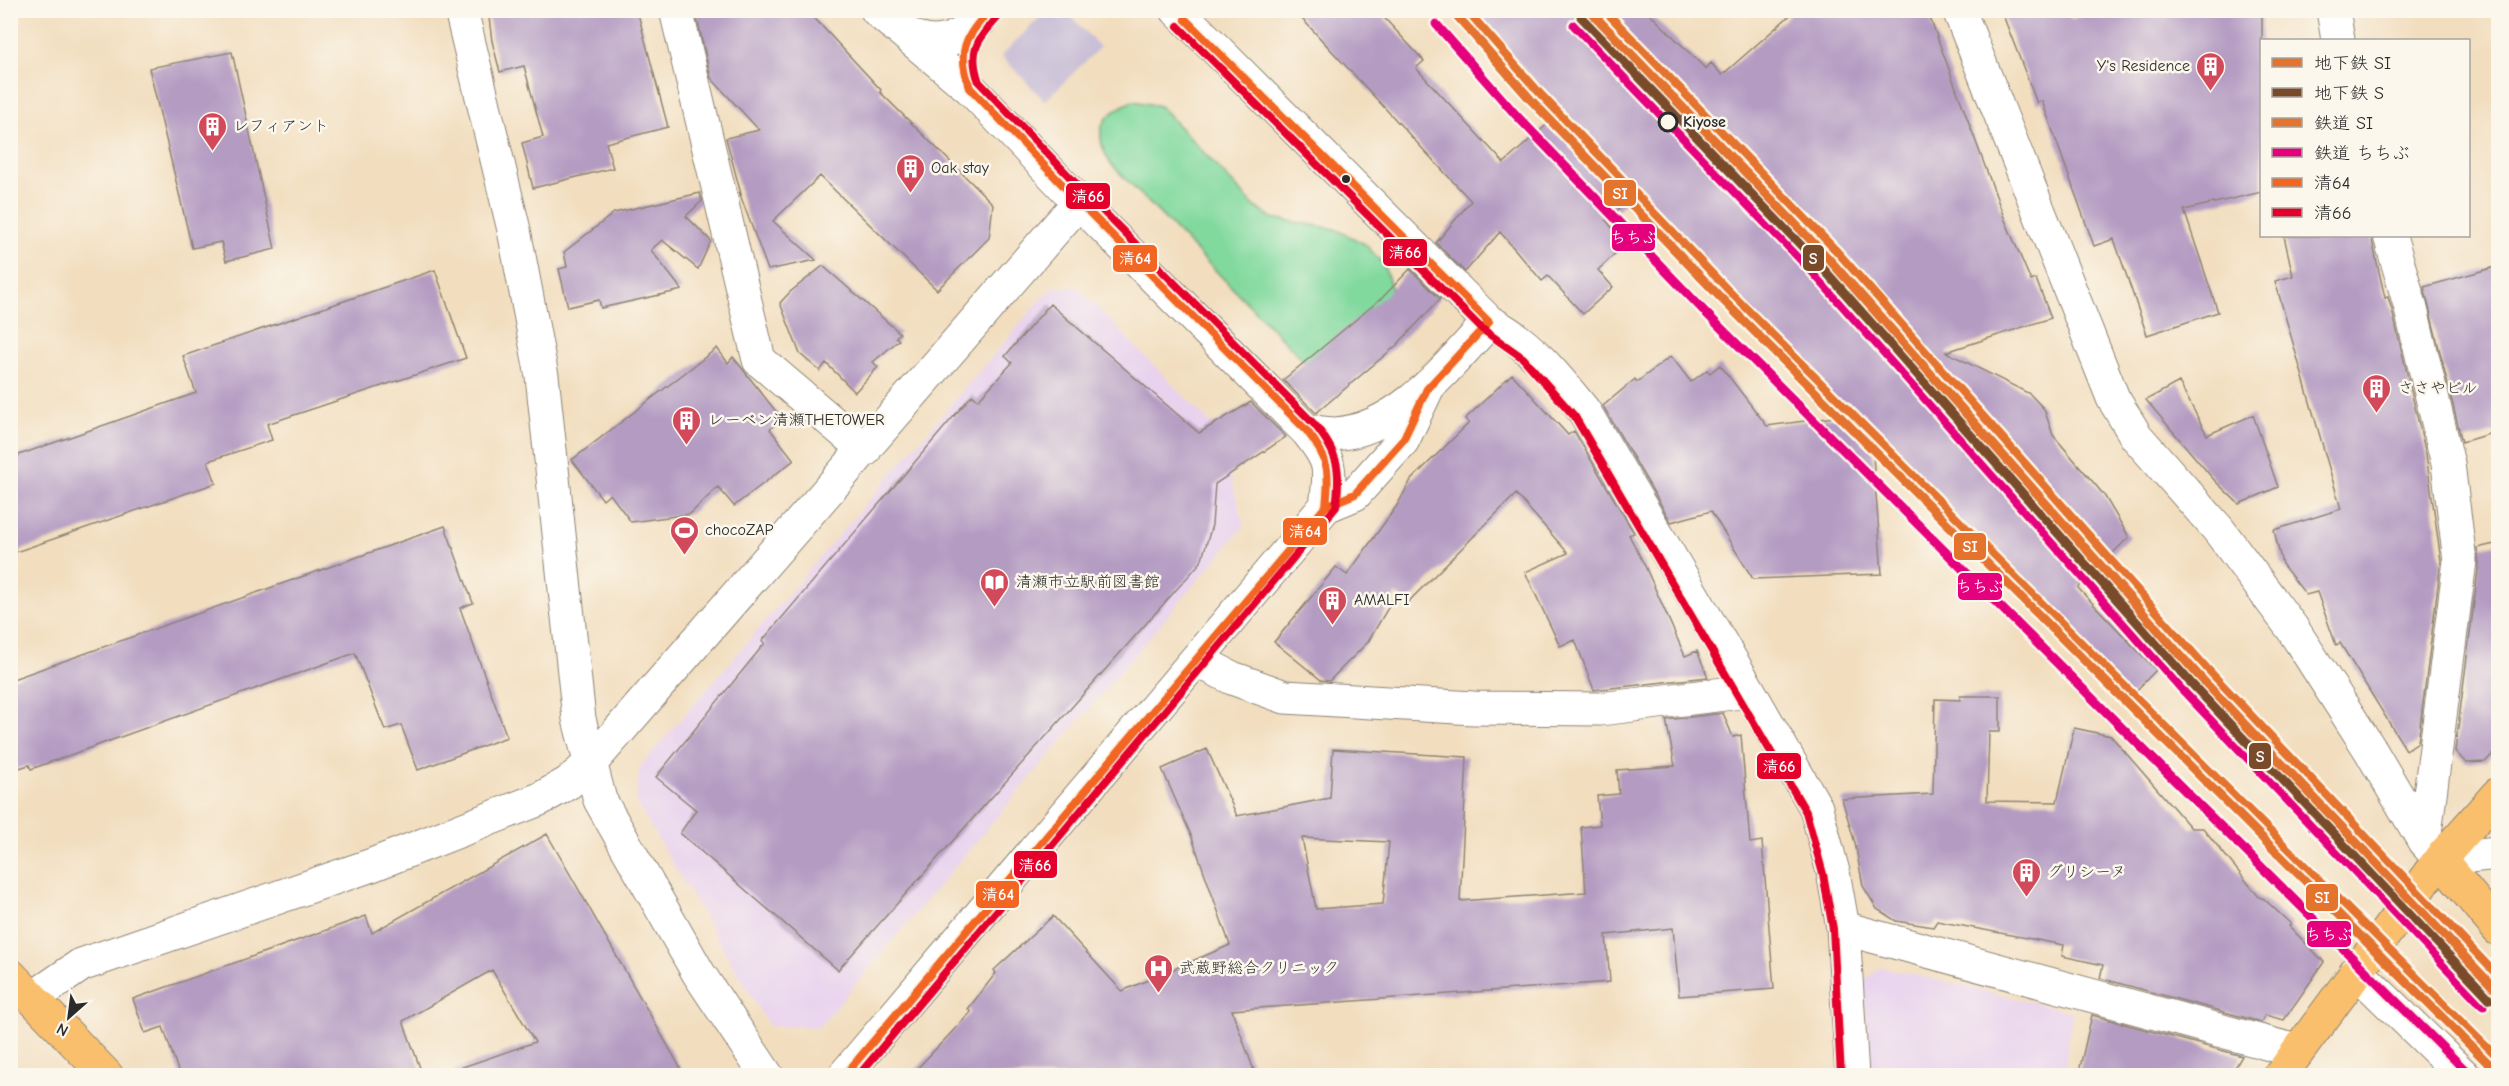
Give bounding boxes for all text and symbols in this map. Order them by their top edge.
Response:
legend [2260,39,2470,237]
building icon: Y's Residence [2195,50,2227,92]
text: 地下鉄 SI [2314,53,2391,74]
place label: Y's Residence [2097,57,2190,75]
text: 地下鉄 S [2314,83,2384,104]
building icon: レフィアント [196,110,228,152]
marker: Kiyose [1658,112,1678,132]
place label: Kiyose [1683,113,1726,131]
text: 鉄道 SI [2314,113,2373,134]
place label: レフィアント [233,117,329,135]
text: 鉄道 ちちぶ [2314,143,2410,164]
building icon: Oak stay [894,152,926,194]
place label: Oak stay [931,159,990,177]
unlabelled marker [1340,173,1352,185]
text: 清64 [2314,173,2350,194]
line badge: SI [1603,179,1637,207]
line badge: 清66 [1065,182,1111,210]
text: SI [1612,185,1628,203]
text: 清66 [1072,188,1104,206]
text: 清66 [2314,203,2352,224]
line badge: ちちぶ [1611,223,1656,252]
text: ちちぶ [1610,229,1658,247]
line badge: 清66 [1382,238,1428,267]
line badge: 清64 [1112,244,1158,273]
text: 清66 [1389,244,1421,262]
line badge: S [1802,244,1825,272]
text: 清64 [1119,250,1151,268]
text: S [1809,250,1818,268]
building icon: ささやビル [2361,372,2393,414]
place label: ささやビル [2398,379,2478,397]
building icon: レーベン清瀬THETOWER [671,404,703,446]
place label: レーベン清瀬THETOWER [708,411,885,429]
sports icon: chocoZAP [668,514,700,556]
line badge: 清64 [1282,517,1328,546]
place label: chocoZAP [705,521,774,539]
text: 清64 [1289,523,1321,541]
line badge: SI [1953,532,1987,561]
text: SI [1962,538,1978,556]
library icon: 清瀬市立駅前図書館 [979,566,1011,608]
line badge: ちちぶ [1957,572,2003,601]
place label: 清瀬市立駅前図書館 [1016,573,1160,591]
text: ちちぶ [1956,578,2004,596]
building icon: AMALFI [1317,584,1349,626]
place label: AMALFI [1354,591,1410,609]
line badge: S [2248,742,2272,770]
text: S [2256,748,2265,766]
line badge: 清66 [1756,752,1802,780]
text: 清66 [1763,758,1795,776]
line badge: 清66 [1013,850,1058,879]
building icon: グリシーヌ [2010,856,2042,898]
text: 清66 [1019,857,1051,875]
place label: グリシーヌ [2047,863,2126,881]
line badge: 清64 [975,880,1020,909]
line badge: SI [2305,883,2339,912]
text: 清64 [982,886,1014,904]
text: SI [2314,889,2330,907]
line badge: ちちぶ [2306,920,2352,948]
text: ちちぶ [2305,926,2353,944]
hospital icon: 武蔵野総合クリニック [1142,952,1174,994]
place label: 武蔵野総合クリニック [1179,959,1339,977]
north arrow [39,987,99,1047]
text: N [54,1019,71,1040]

